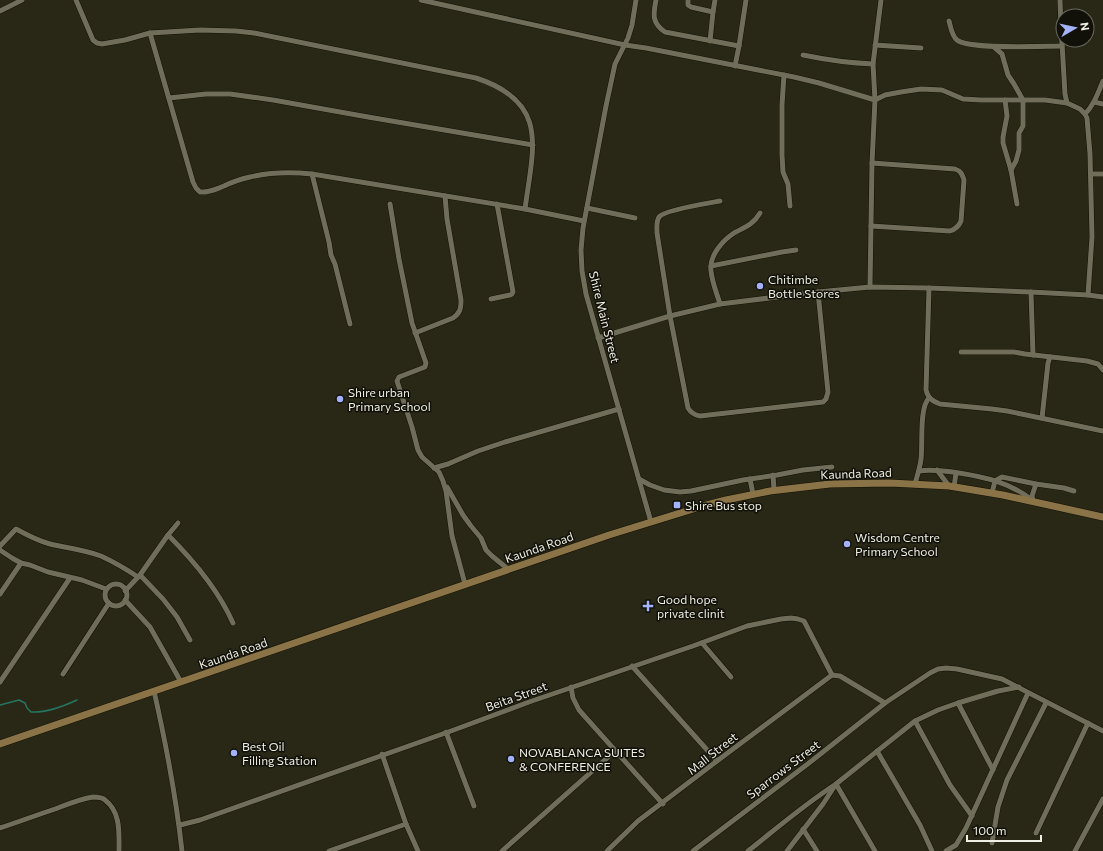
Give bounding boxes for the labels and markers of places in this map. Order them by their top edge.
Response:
place label: Chitimbe Bottle Stores [768,272,840,300]
marker: Chitimbe Bottle Stores [755,281,765,291]
place label: Shire urban Primary School [348,385,431,413]
marker: Shire urban Primary School [335,394,345,404]
place label: Shire Bus stop [685,498,762,512]
marker: Shire Bus stop [672,500,682,510]
place label: Wisdom Centre Primary School [855,530,940,558]
marker: Wisdom Centre Primary School [842,539,852,549]
place label: Good hope private clinit [657,592,725,620]
marker: Good hope private clinit [642,600,654,612]
place label: Best Oil Filling Station [242,739,317,767]
place label: NOVABLANCA SUITES & CONFERENCE [519,745,645,773]
marker: Best Oil Filling Station [229,748,239,758]
marker: NOVABLANCA SUITES & CONFERENCE [506,754,516,764]

